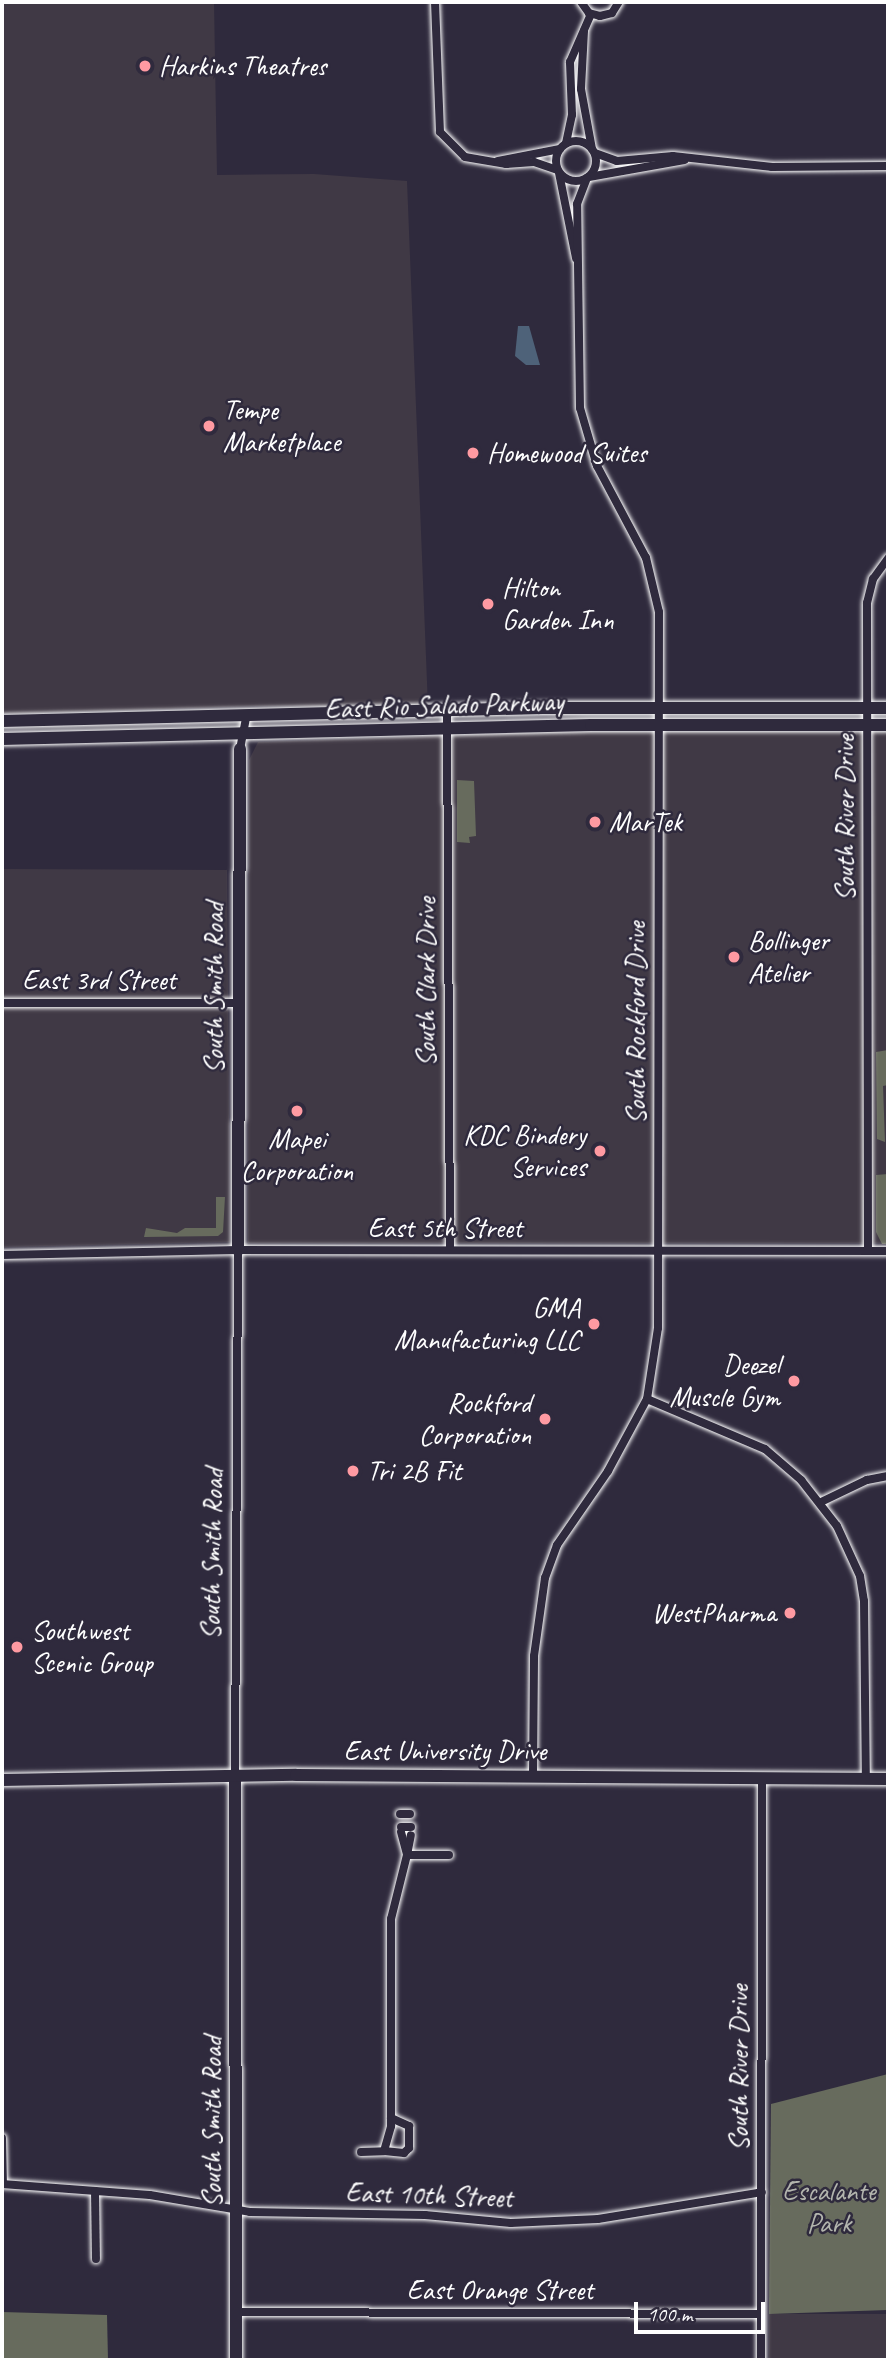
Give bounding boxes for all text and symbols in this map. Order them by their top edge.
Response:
place label: Harkins Theatres [159,49,326,83]
marker: Harkins Theatres [137,58,153,74]
place label: Tempe Marketplace [223,393,340,459]
marker: Tempe Marketplace [201,418,217,434]
place label: Homewood Suites [487,436,646,470]
marker: Homewood Suites [465,445,481,461]
place label: Hilton Garden Inn [502,571,614,637]
marker: Hilton Garden Inn [480,596,496,612]
street label: East Rio Salado Parkway [324,684,564,726]
street label: South River Drive [828,734,862,902]
place label: MarTek [609,805,682,839]
marker: MarTek [587,814,603,830]
street label: South Clark Drive [409,897,443,1067]
street label: South Smith Road [197,902,231,1074]
street label: South Rockford Drive [619,921,653,1125]
place label: Bollinger Atelier [748,924,829,990]
marker: Bollinger Atelier [726,949,742,965]
street label: East 3rd Street [22,963,176,997]
marker: Mapei Corporation [289,1103,305,1119]
place label: KDC Bindery Services [463,1118,586,1184]
place label: Mapei Corporation [241,1122,353,1188]
marker: KDC Bindery Services [592,1143,608,1159]
street label: East 5th Street [368,1211,522,1245]
place label: GMA Manufacturing LLC [394,1291,580,1357]
marker: GMA Manufacturing LLC [586,1316,602,1332]
place label: Deezel Muscle Gym [669,1348,780,1414]
marker: Deezel Muscle Gym [786,1373,802,1389]
place label: Rockford Corporation [419,1386,531,1452]
marker: Rockford Corporation [537,1411,553,1427]
place label: Tri 2B Fit [367,1454,461,1488]
marker: Tri 2B Fit [345,1463,361,1479]
street label: South Smith Road [194,1467,230,1641]
place label: WestPharma [652,1596,776,1630]
marker: WestPharma [782,1605,798,1621]
place label: Southwest Scenic Group [31,1614,153,1680]
marker: Southwest Scenic Group [9,1639,25,1655]
street label: East University Drive [343,1734,547,1768]
street label: South River Drive [722,1984,756,2152]
street label: South Smith Road [195,2036,229,2208]
park label: Escalante Park [782,2174,876,2240]
street label: East 10th Street [345,2175,513,2215]
street label: East Orange Street [406,2273,594,2307]
scale bar [638,2288,769,2332]
text: 100 m [647,2301,692,2327]

